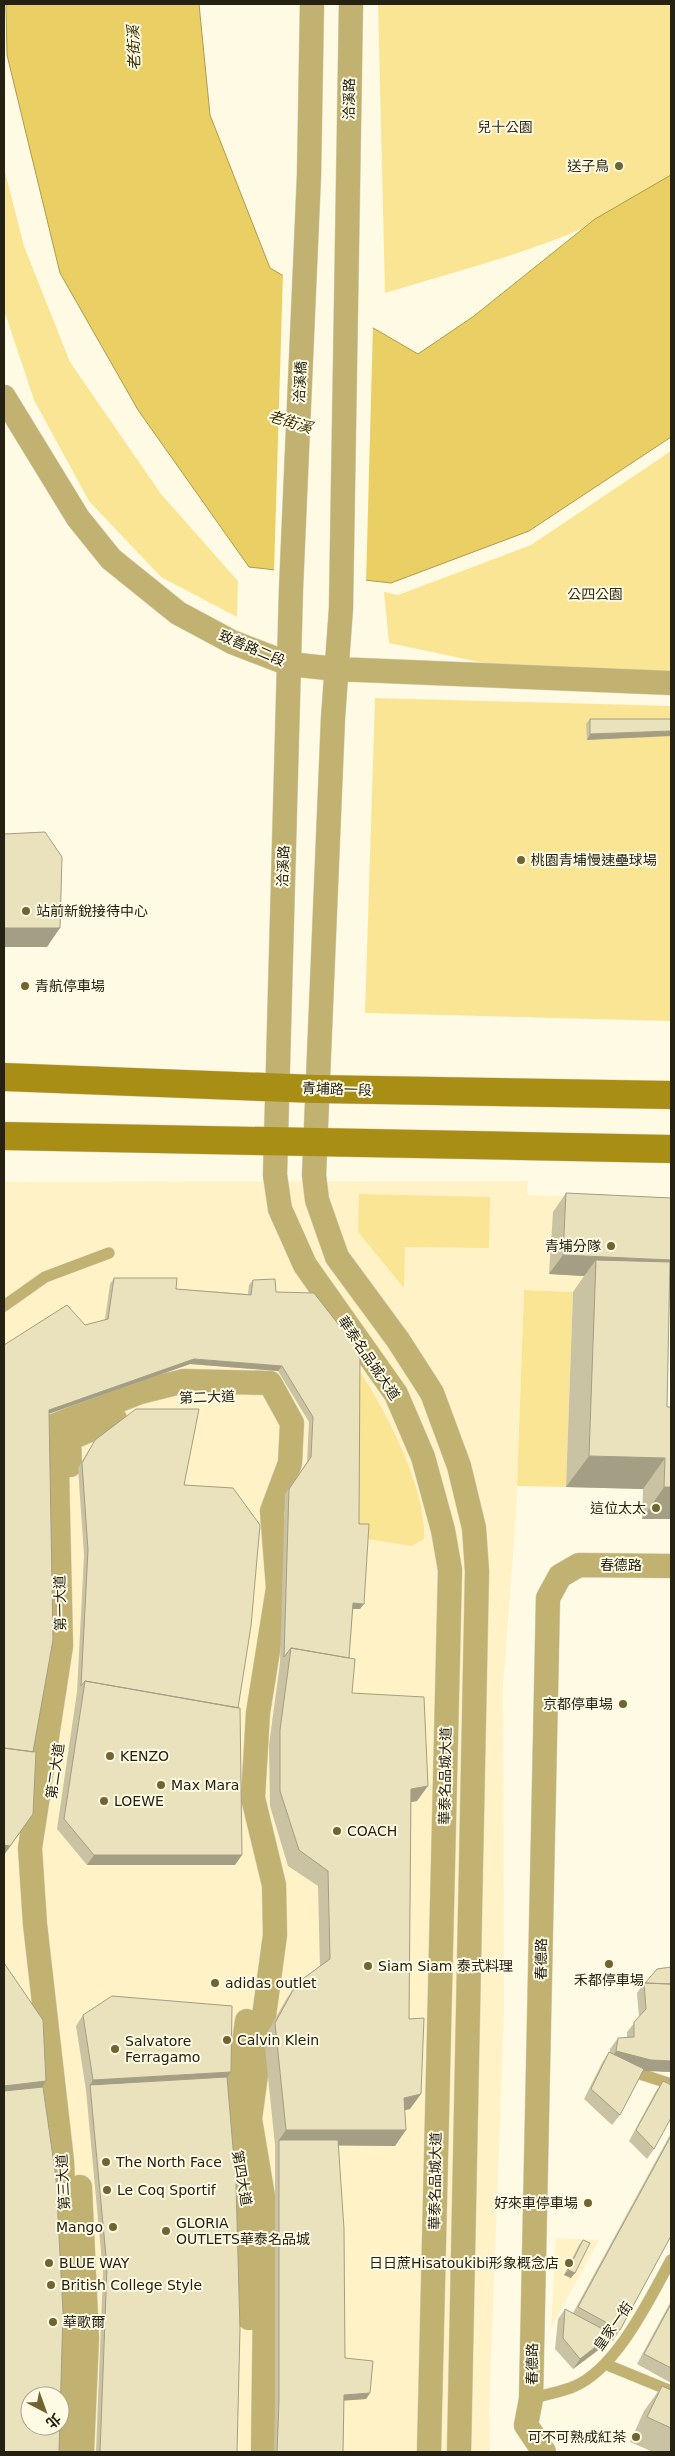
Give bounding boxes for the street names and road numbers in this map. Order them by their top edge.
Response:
street label: 洽溪路 [341,78,357,120]
street label: 洽溪橋 [291,361,309,403]
street label: 致善路二段 [217,627,287,669]
street label: 洽溪路 [274,845,292,887]
street label: 青埔路一段 [302,1080,372,1098]
street label: 華泰名品城大道 [335,1313,403,1403]
street label: 第二大道 [179,1388,235,1406]
street label: 春德路 [600,1557,642,1573]
street label: 第一大道 [52,1575,68,1631]
street label: 華泰名品城大道 [436,1727,454,1825]
street label: 第二大道 [43,1742,67,1800]
street label: 春德路 [533,1938,549,1980]
street label: 華泰名品城大道 [426,2132,444,2230]
street label: 第四大道 [229,2149,255,2207]
street label: 第三大道 [54,2154,72,2210]
street label: 皇家一街 [590,2298,636,2354]
street label: 春德路 [524,2343,540,2385]

